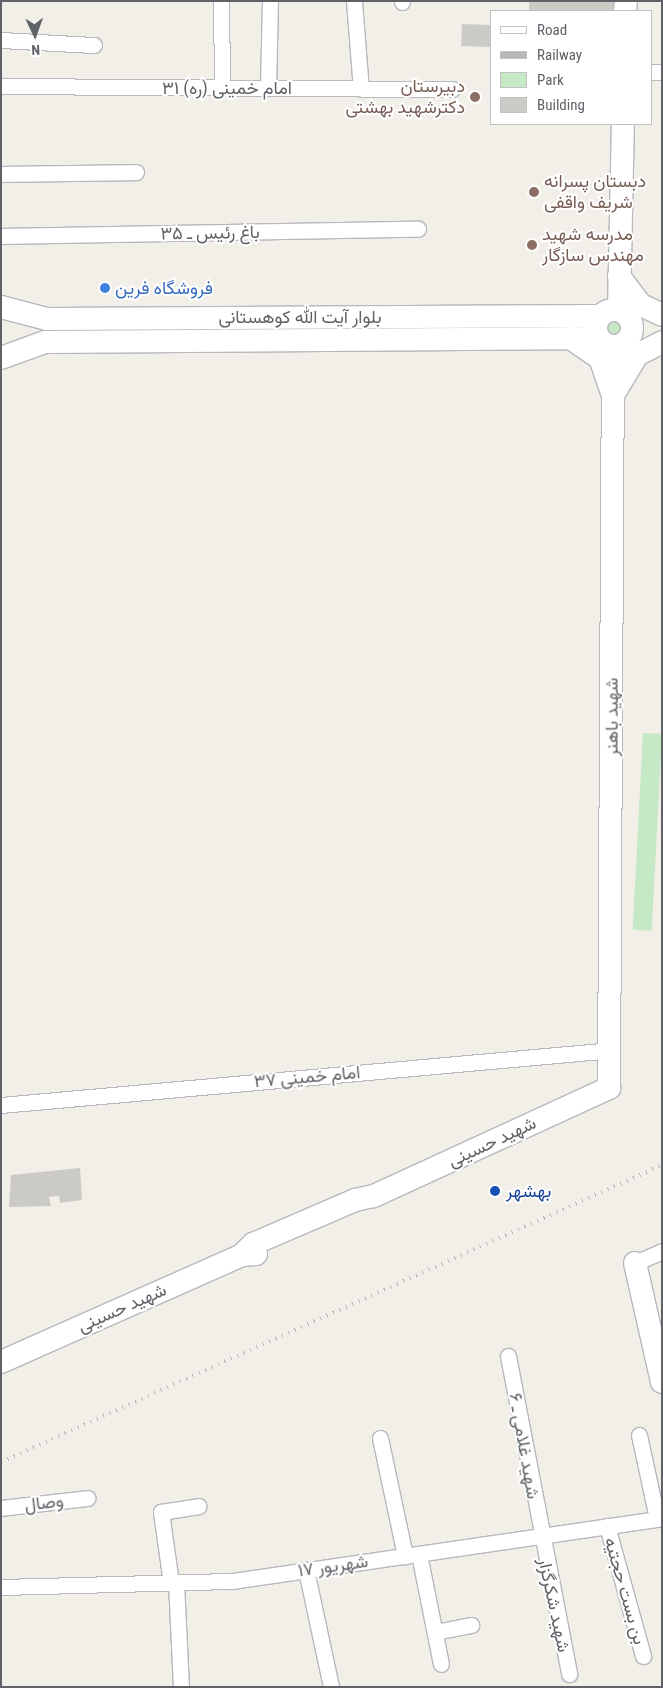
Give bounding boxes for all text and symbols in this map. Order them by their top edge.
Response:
north arrow [10,10,60,60]
legend [490,10,653,125]
text: Road [537,21,567,39]
text: N [31,42,40,58]
text: Railway [537,46,582,64]
text: Park [537,71,564,89]
place label: دبیرستان دکترشهید بهشتی [346,76,465,118]
street label: امام خمینی (ره) ۳۱ [162,77,292,99]
marker: دبیرستان دکترشهید بهشتی [469,91,481,103]
text: Building [537,96,585,114]
place label: دبستان پسرانه شریف واقفی [544,171,646,213]
marker: دبستان پسرانه شریف واقفی [528,186,540,198]
street label: باغ رئیس ـ ۳۵ [160,221,260,245]
place label: مدرسه شهید مهندس سازگار [542,224,644,266]
marker: مدرسه شهید مهندس سازگار [526,239,538,251]
place label: فروشگاه فرین [115,277,213,299]
marker: فروشگاه فرین [99,282,111,294]
street label: بلوار آیت الله کوهستانی [218,306,382,328]
street label: شهید باهنر [601,678,623,756]
street label: امام خمینی ۳۷ [253,1062,361,1092]
street label: شهید حسینی [444,1112,540,1172]
place label: بهشهر [506,1180,551,1202]
marker: بهشهر [488,1184,502,1198]
street label: شهید حسینی [74,1279,170,1337]
street label: شهید غلامی ـ ۶ [504,1391,544,1501]
street label: وصال [23,1490,65,1516]
street label: بن بست حجتیه [599,1535,651,1647]
street label: ۱۷ شهریور [296,1550,370,1582]
street label: شهید شکرگزار [533,1556,575,1654]

